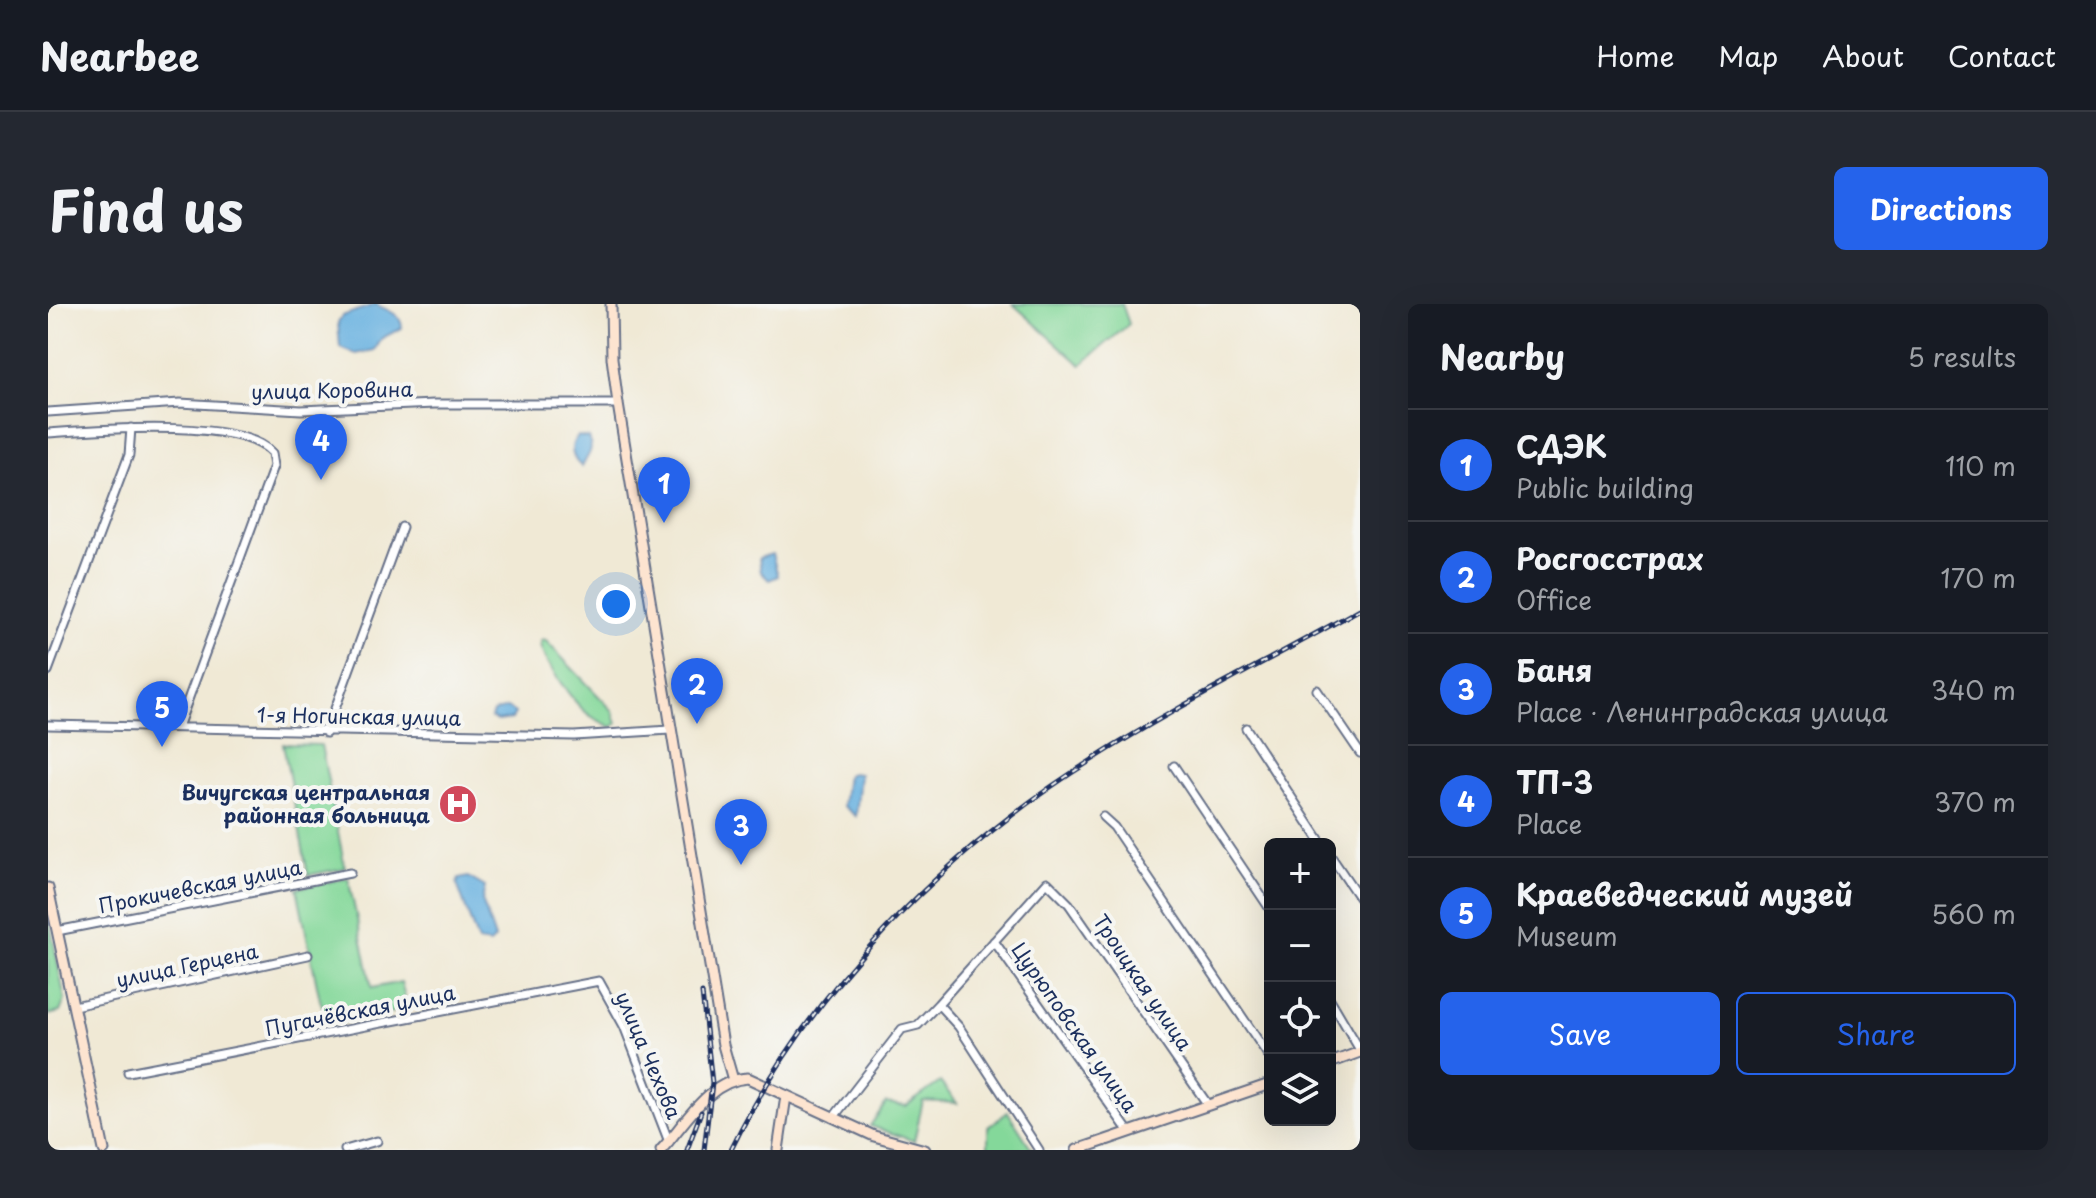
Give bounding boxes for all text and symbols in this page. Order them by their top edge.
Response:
text: Nearbee [40,27,199,84]
text: Home [1596,34,1674,77]
text: Map [1718,34,1778,77]
text: About [1822,34,1904,77]
text: Contact [1948,34,2056,77]
text: Find us [48,166,244,251]
button: Directions [1834,167,2048,250]
text: Nearby [1440,330,1565,382]
text: 5 results [1908,337,2016,376]
street label: улица Коровина [251,374,413,406]
pin: 4 [295,414,347,480]
text: СДЭК [1516,423,1607,468]
text: 1 [1460,446,1472,485]
text: 110 m [1945,446,2016,485]
pin: 1 [638,457,690,523]
text: Public building [1516,468,1694,507]
text: Росгосстрах [1516,535,1704,580]
text: 2 [1457,558,1475,597]
text: 170 m [1941,558,2016,597]
text: Office [1516,580,1592,619]
your location [596,584,636,624]
text: Баня [1516,647,1592,692]
pin: 2 [671,658,723,724]
text: 3 [1457,670,1475,709]
text: 340 m [1931,670,2016,709]
pin: 5 [136,681,188,747]
text: Place · Ленинградская улица [1516,692,1888,731]
street label: 1-я Ногинская улица [257,699,462,733]
text: ТП-3 [1516,759,1593,804]
place label: Вичугская центральная районная больница [181,777,430,830]
text: 4 [1457,782,1475,821]
text: 370 m [1934,782,2016,821]
hospital icon: Вичугская центральная районная больница [437,783,479,825]
pin: 3 [715,799,767,865]
text: Place [1516,804,1582,843]
map controls [1264,838,1336,1126]
button: + [1264,838,1336,910]
street label: Прокичевская улица [96,852,305,920]
text: Краеведческий музей [1516,871,1853,916]
text: 5 [1458,894,1474,933]
text: 560 m [1931,894,2016,933]
street label: Троицкая улица [1086,908,1200,1057]
button: − [1264,910,1336,982]
text: Museum [1516,916,1618,955]
street label: улица Герцена [113,935,261,995]
street label: Цурюповская улица [1005,936,1145,1119]
street label: Пугачёвская улица [262,977,458,1043]
button: locate [1264,982,1336,1054]
street label: улица Чехова [609,986,690,1124]
button: Save [1440,992,1720,1075]
button: Share [1736,992,2016,1075]
button: layers [1264,1054,1336,1126]

